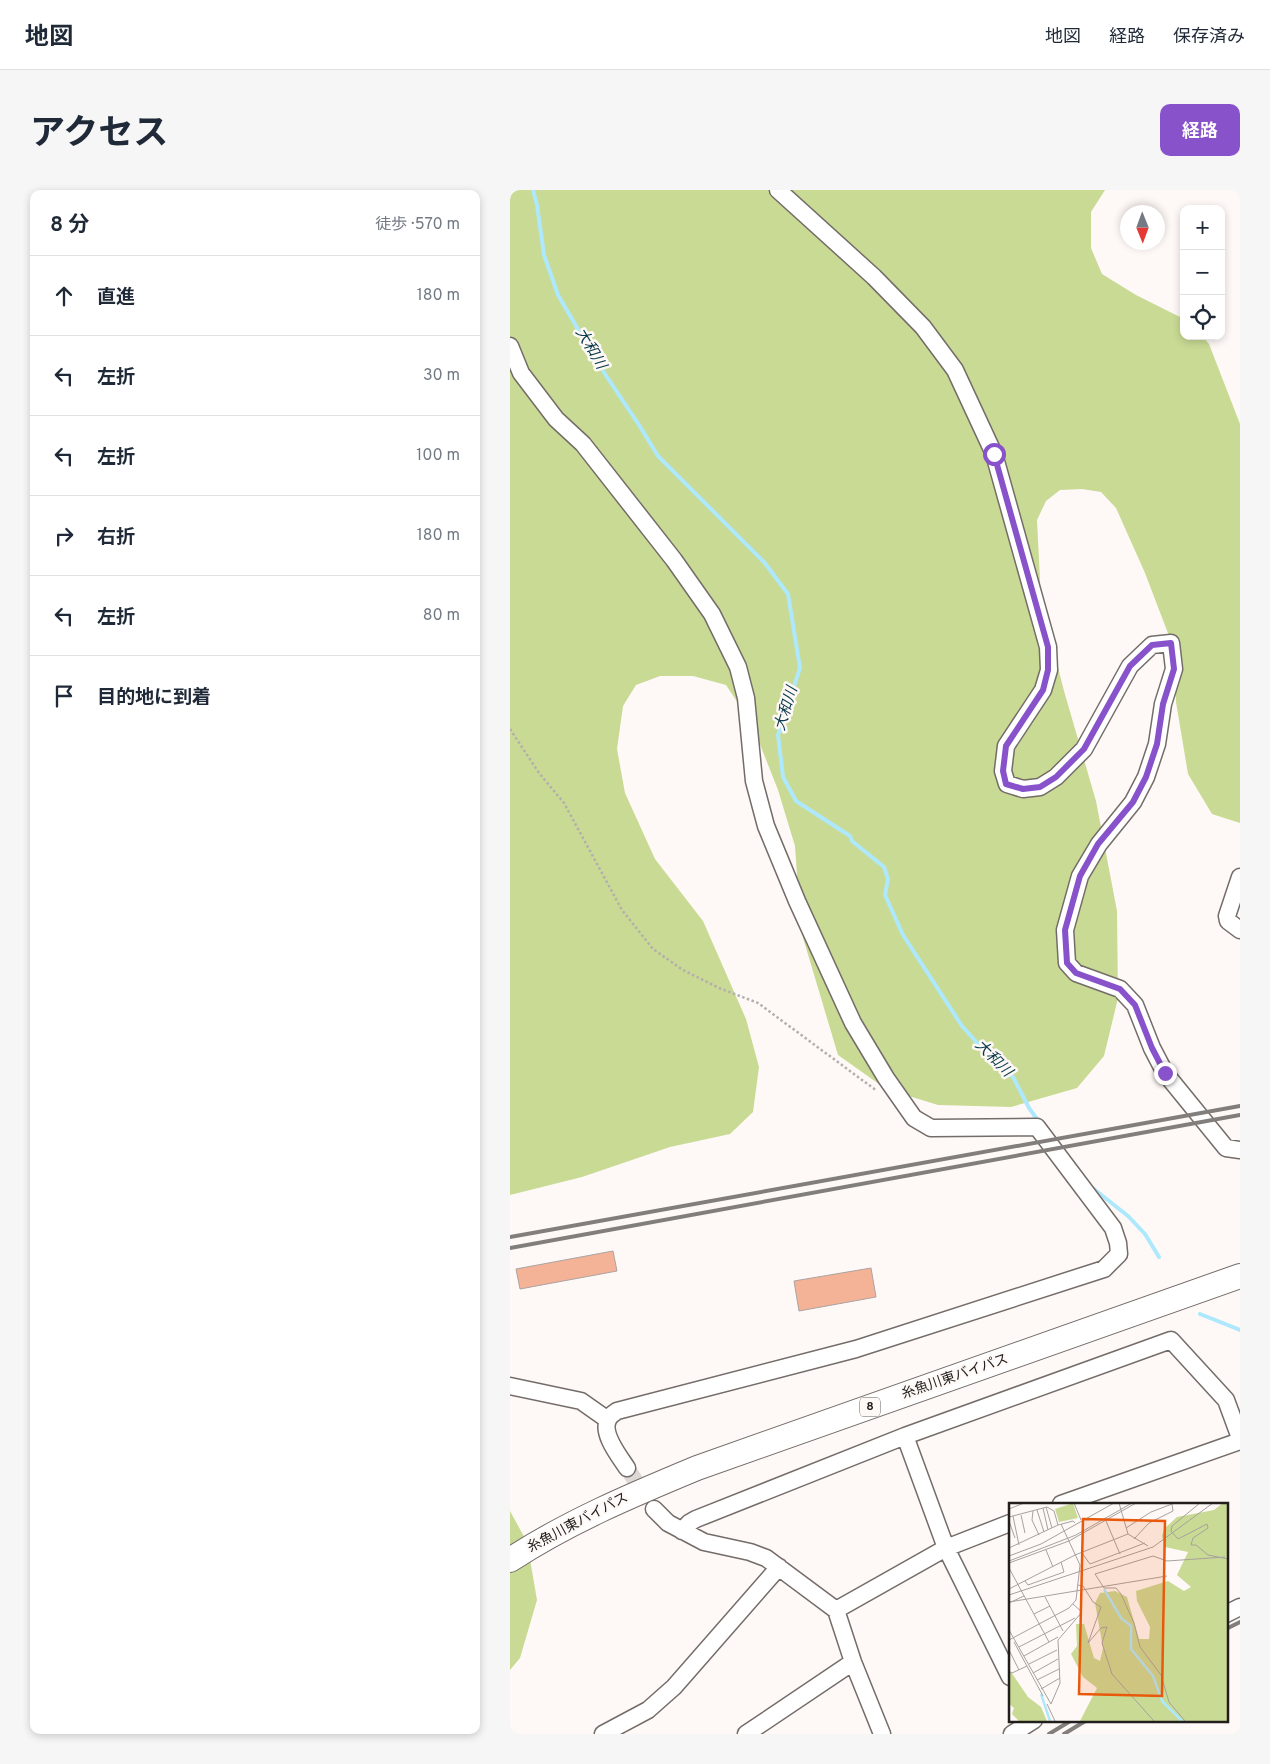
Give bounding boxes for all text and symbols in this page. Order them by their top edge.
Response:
text: 地図 [25,23,73,53]
text: 地図 [1045,26,1081,49]
text: 経路 [1109,26,1145,49]
text: 保存済み [1173,26,1245,49]
button: 経路 [1160,104,1240,156]
text: アクセス [30,113,168,157]
north arrow [1120,205,1165,250]
map controls [1180,205,1225,340]
button: + [1180,205,1225,250]
text: 8 分 [50,212,89,239]
text: 徒歩 · 570 m [375,215,460,235]
button: − [1180,250,1225,295]
icon: ahead [50,282,78,310]
text: 直進 [97,286,135,310]
text: 180 m [417,286,460,306]
button: locate [1180,295,1225,340]
water label: 大和川 [570,325,611,375]
icon: left [50,362,78,390]
text: 左折 [97,366,135,390]
text: 30 m [423,366,460,386]
icon: left [50,442,78,470]
route start [983,443,1006,466]
text: 左折 [97,446,135,470]
text: 100 m [416,446,460,466]
icon: right [50,522,78,550]
text: 右折 [97,526,135,550]
text: 180 m [417,526,460,546]
icon: left [50,602,78,630]
text: 左折 [97,606,135,630]
text: 80 m [423,606,460,626]
icon: arrive [50,682,78,710]
water label: 大和川 [771,683,803,733]
text: 目的地に到着 [97,686,211,710]
water label: 大和川 [970,1036,1017,1083]
route end [1154,1062,1177,1085]
street label: 糸魚川東バイパス [899,1351,1011,1403]
road number: 8 [860,1398,880,1416]
street label: 糸魚川東バイパス [525,1489,631,1557]
inset map [1009,1503,1228,1722]

